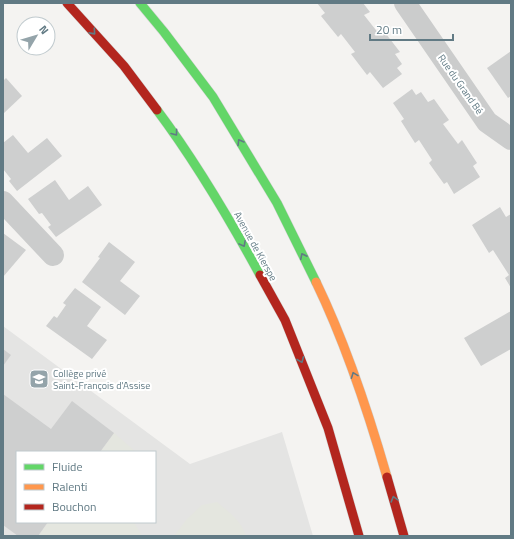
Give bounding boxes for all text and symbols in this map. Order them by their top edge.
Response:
north arrow [16,16,56,56]
scale bar [370,16,453,42]
text: 20 m [376,20,402,39]
text: N [35,22,53,38]
one-way arrow [89,27,96,35]
street label: Rue du Grand Bé [434,51,487,117]
one-way arrow [170,129,178,136]
one-way arrow [237,139,244,146]
street label: Avenue de Kierspe [230,209,281,284]
one-way arrow [239,239,246,247]
one-way arrow [300,252,308,260]
one-way arrow [296,356,304,363]
place label: Collège privé Saint-François d'Assise [53,366,150,393]
school or university icon: Collège privé Saint-François d'Assise [28,368,50,390]
one-way arrow [351,371,359,379]
legend [16,451,156,523]
text: Fluide [52,457,83,476]
text: Ralenti [52,477,87,496]
one-way arrow [390,495,399,502]
text: Bouchon [52,497,97,516]

